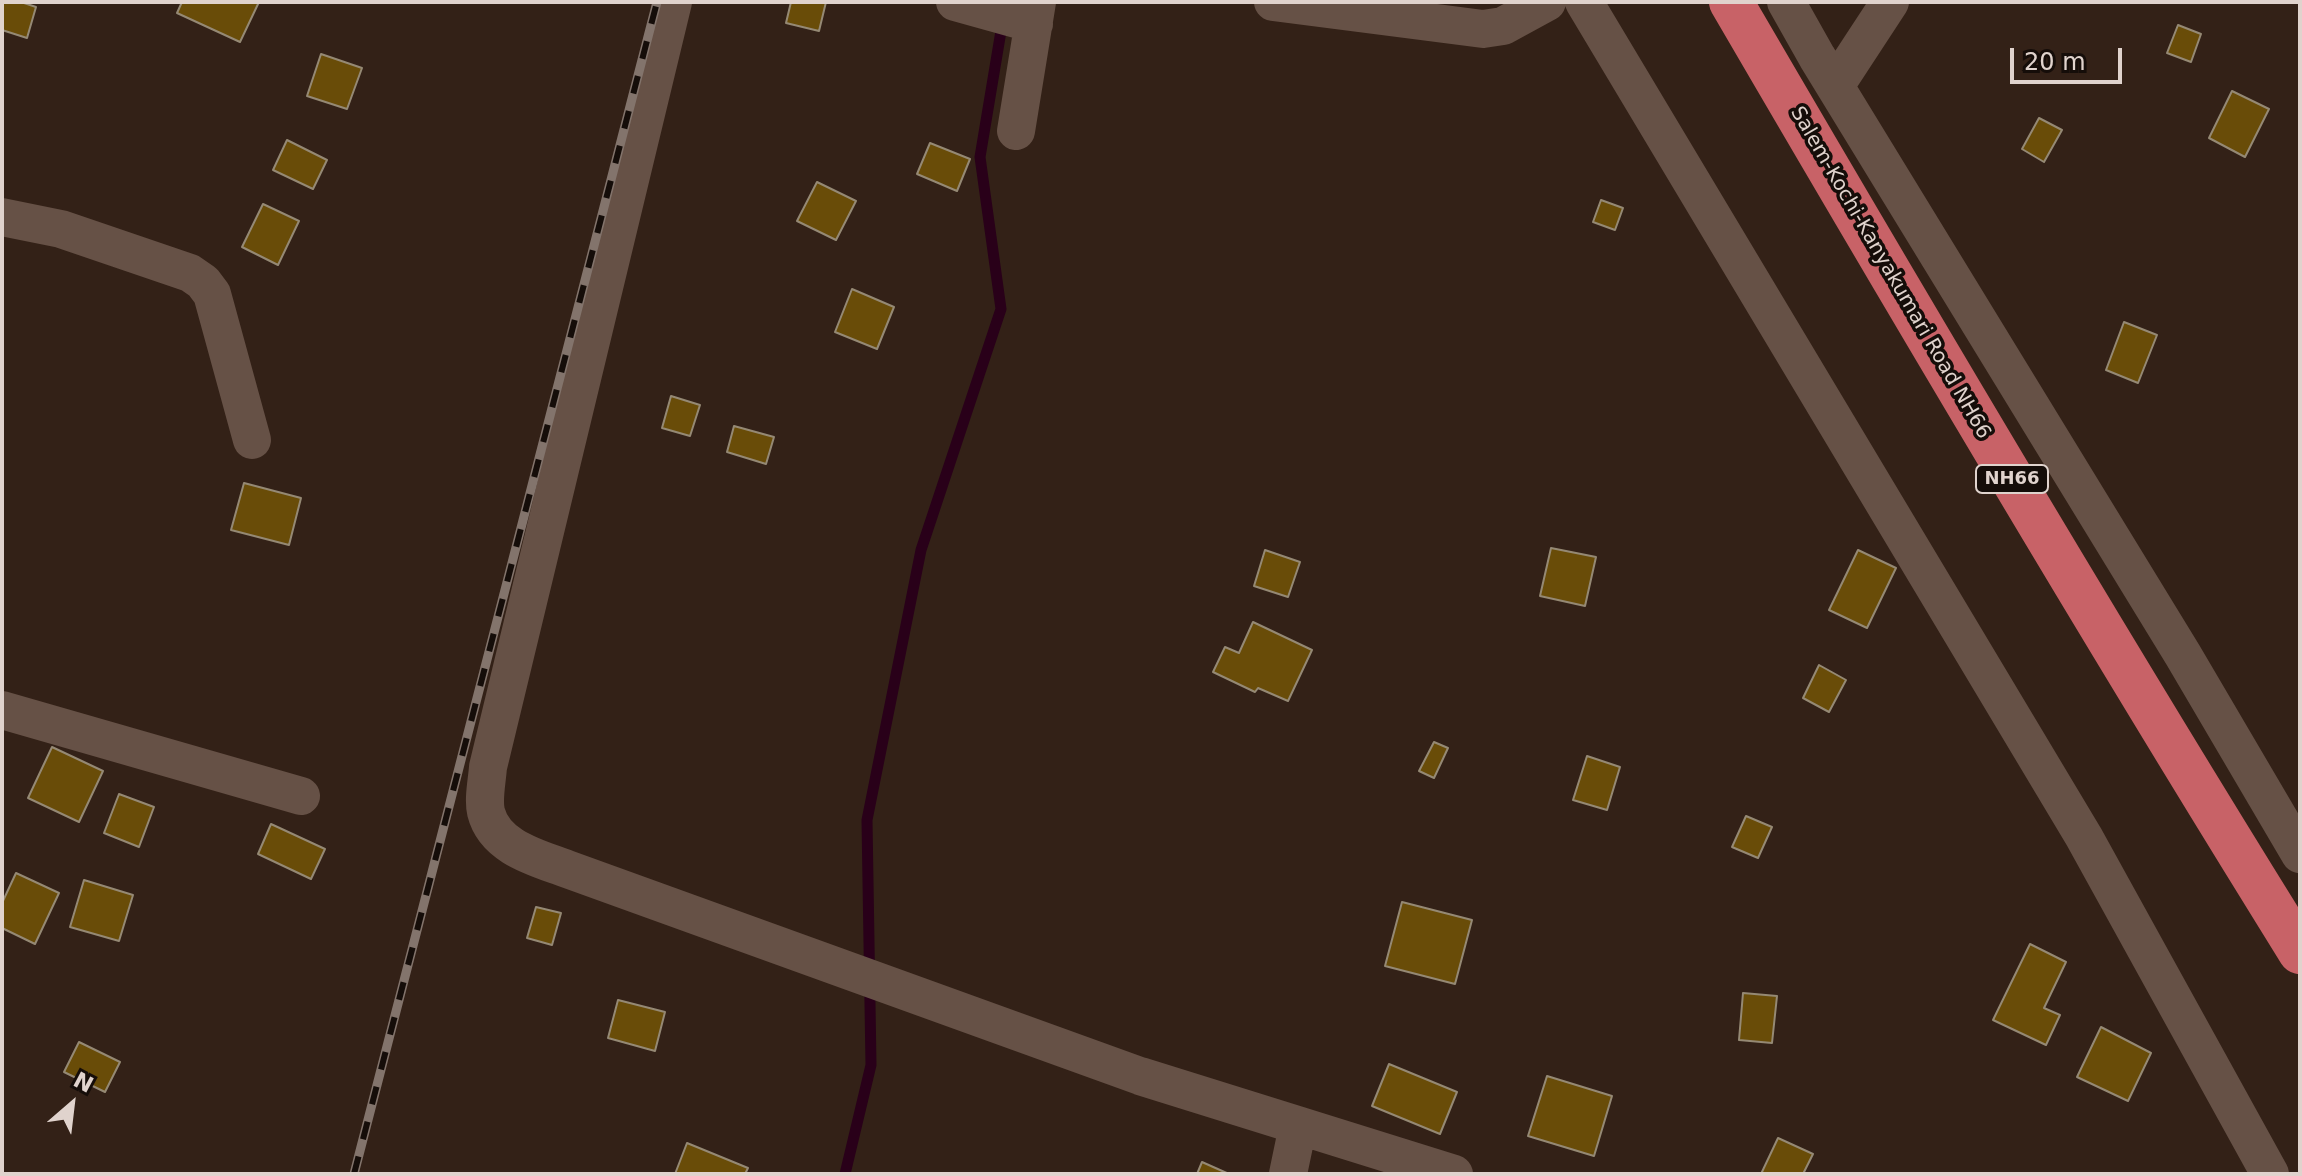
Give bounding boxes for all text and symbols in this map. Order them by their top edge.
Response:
scale bar [2014,32,2126,82]
text: 20 m [2024,48,2086,76]
street label: Salem-Kochi-Kanyakumari Road NH66 [1785,103,1995,443]
road number: NH66 [1976,465,2048,493]
north arrow [32,1064,112,1144]
text: N [69,1067,97,1098]

